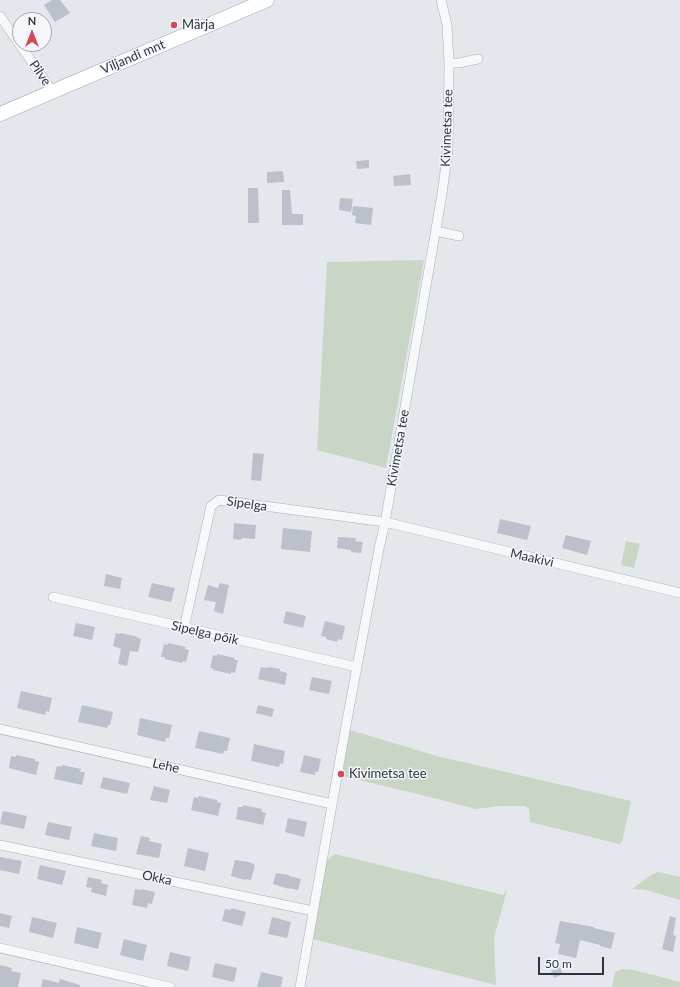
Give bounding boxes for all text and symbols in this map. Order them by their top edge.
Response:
north arrow [12,12,52,52]
text: N [28,14,36,27]
place label: Märja [182,17,215,33]
marker: Märja [169,20,179,30]
street label: Viljandi mnt [99,37,167,77]
street label: Pilve [26,57,54,89]
street label: Kivimetsa tee [438,89,456,167]
street label: Kivimetsa tee [384,408,412,488]
street label: Sipelga [226,493,268,515]
street label: Maakivi [509,545,555,571]
street label: Sipelga põik [170,618,240,648]
street label: Lehe [151,755,181,777]
place label: Kivimetsa tee [349,766,427,782]
marker: Kivimetsa tee [336,769,346,779]
street label: Okka [141,867,173,889]
scale bar [540,949,606,975]
text: 50 m [545,956,572,971]

